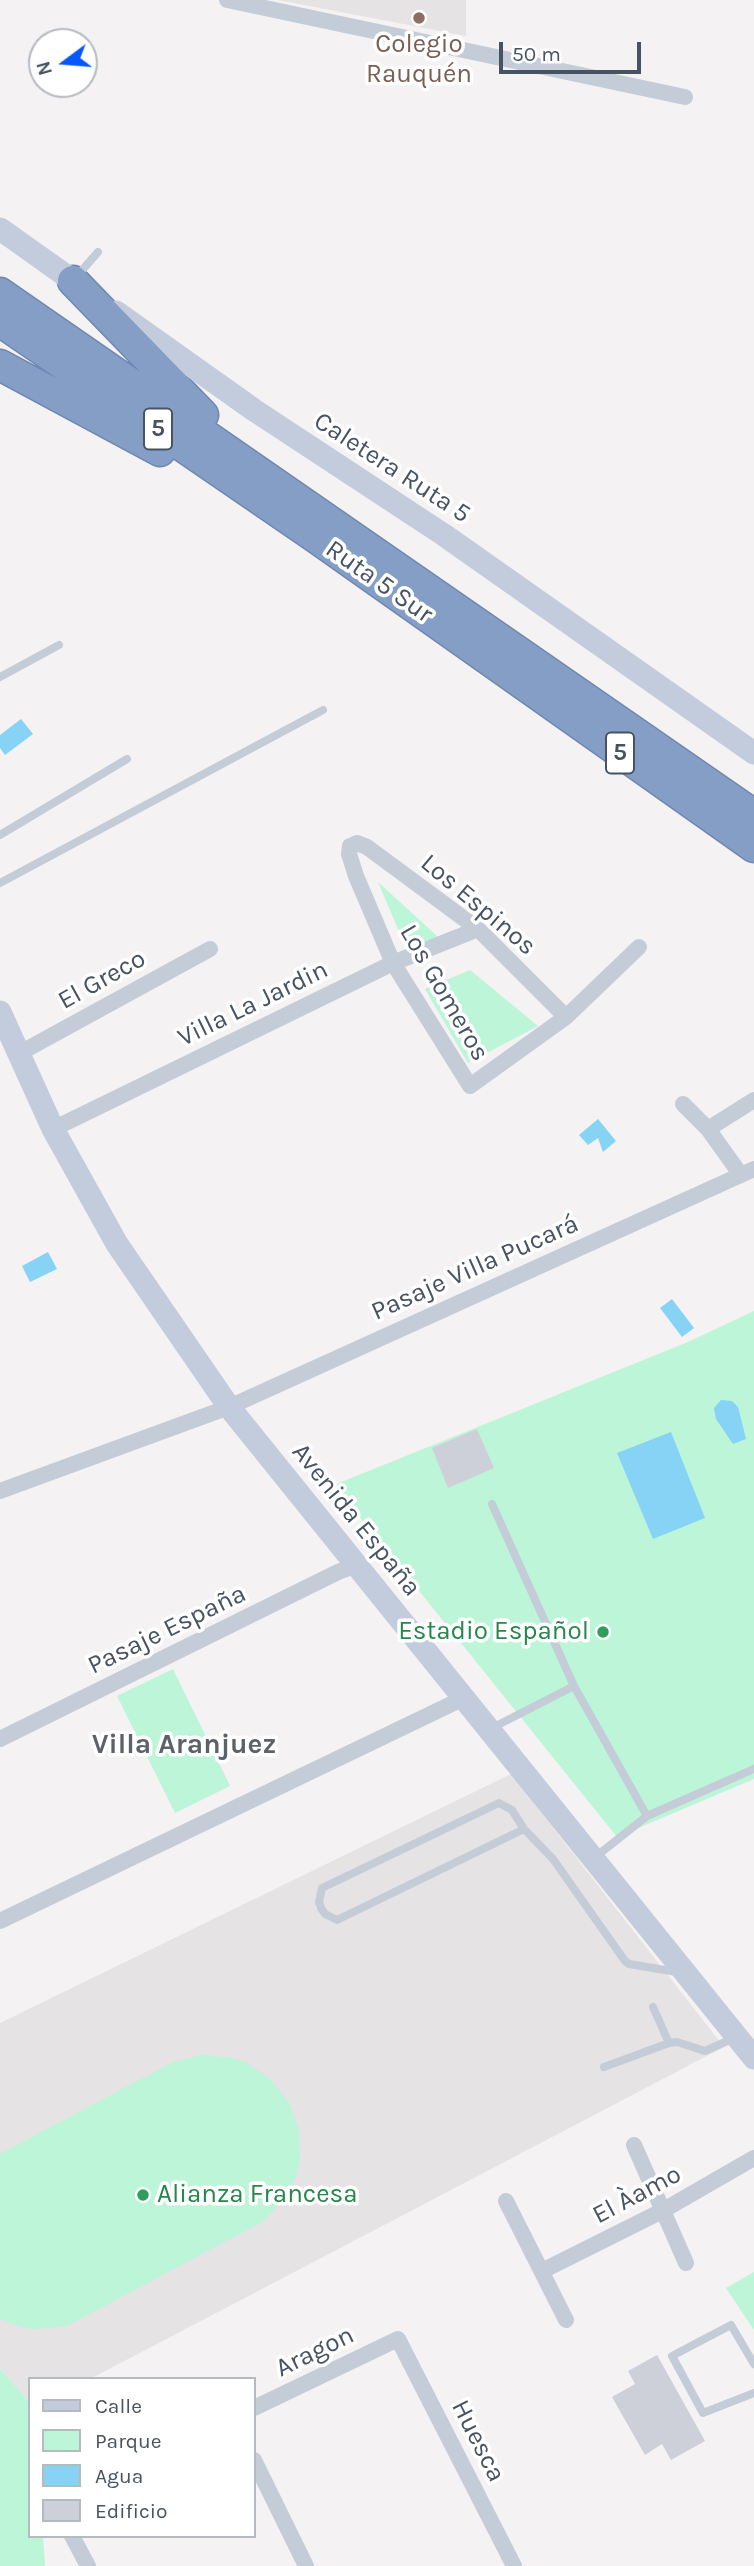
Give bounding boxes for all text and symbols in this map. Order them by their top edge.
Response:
marker: Colegio Rauquén [411,10,427,26]
north arrow [28,28,98,98]
scale bar [502,28,644,72]
place label: Colegio Rauquén [366,29,472,90]
text: 50 m [512,42,561,66]
text: N [32,59,57,78]
street label: Caletera Ruta 5 [308,406,476,530]
road number: 5 [144,408,172,449]
street label: Ruta 5 Sur [319,534,439,630]
road number: 5 [606,732,634,774]
street label: Los Espinos [414,848,542,962]
street label: Los Gomeros [392,919,496,1067]
street label: El Greco [53,943,151,1017]
street label: Villa La Jardin [173,954,333,1054]
street label: Pasaje Villa Pucará [367,1208,583,1328]
street label: Avenida España [285,1437,427,1603]
street label: Pasaje España [83,1578,251,1682]
place label: Estadio Español [398,1616,589,1648]
marker: Estadio Español [595,1624,611,1640]
district label: Villa Aranjuez [92,1728,276,1762]
street label: El Àamo [587,2159,687,2231]
place label: Alianza Francesa [157,2179,358,2211]
marker: Alianza Francesa [135,2187,151,2203]
street label: Aragon [271,2320,359,2384]
legend [28,2377,256,2538]
text: Calle [95,2394,142,2418]
street label: Huesca [444,2395,512,2487]
text: Parque [95,2429,162,2453]
text: Agua [95,2464,143,2488]
text: Edificio [95,2499,168,2523]

